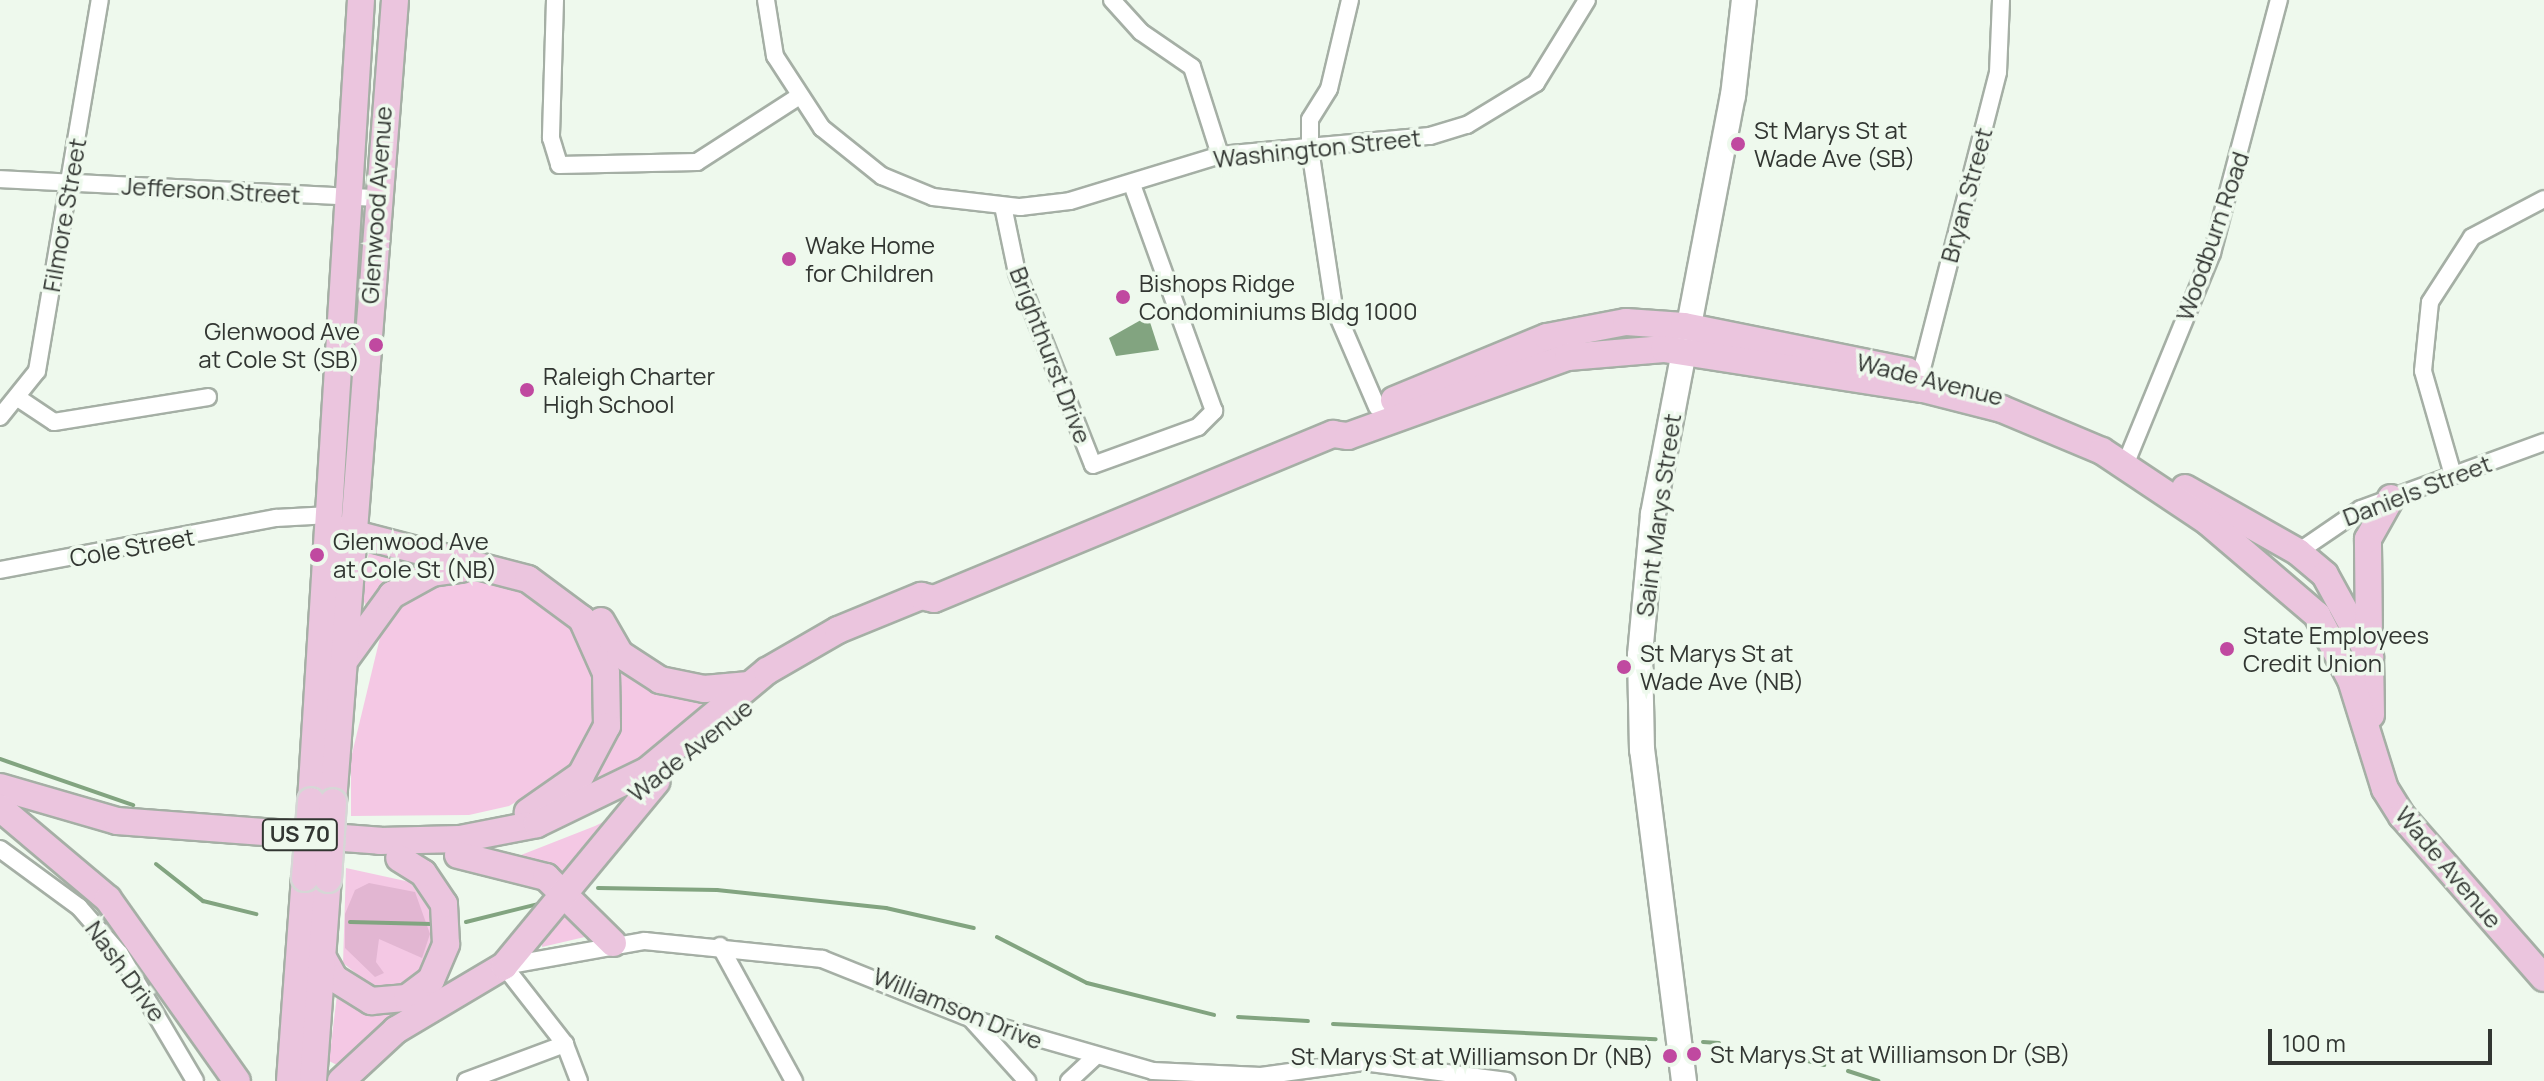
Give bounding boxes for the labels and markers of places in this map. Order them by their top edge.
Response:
place label: St Marys St at Wade Ave (SB) [1754,116,1916,172]
marker: St Marys St at Wade Ave (SB) [1729,135,1747,153]
place label: Wake Home for Children [805,231,935,287]
marker: Wake Home for Children [780,250,798,268]
place label: Bishops Ridge Condominiums Bldg 1000 [1139,269,1418,325]
marker: Bishops Ridge Condominiums Bldg 1000 [1114,288,1132,306]
place label: Glenwood Ave at Cole St (SB) [198,317,360,373]
marker: Glenwood Ave at Cole St (SB) [367,336,385,354]
place label: Raleigh Charter High School [543,362,715,418]
marker: Raleigh Charter High School [518,381,536,399]
place label: Glenwood Ave at Cole St (NB) [333,527,497,583]
marker: Glenwood Ave at Cole St (NB) [308,546,326,564]
place label: State Employees Credit Union [2243,621,2429,677]
place label: St Marys St at Wade Ave (NB) [1640,639,1804,695]
marker: State Employees Credit Union [2218,640,2236,658]
marker: St Marys St at Wade Ave (NB) [1615,658,1633,676]
place label: St Marys St at Williamson Dr (SB) [1710,1040,2071,1068]
place label: St Marys St at Williamson Dr (NB) [1291,1042,1654,1070]
marker: St Marys St at Williamson Dr (SB) [1685,1045,1703,1063]
marker: St Marys St at Williamson Dr (NB) [1661,1047,1679,1065]

